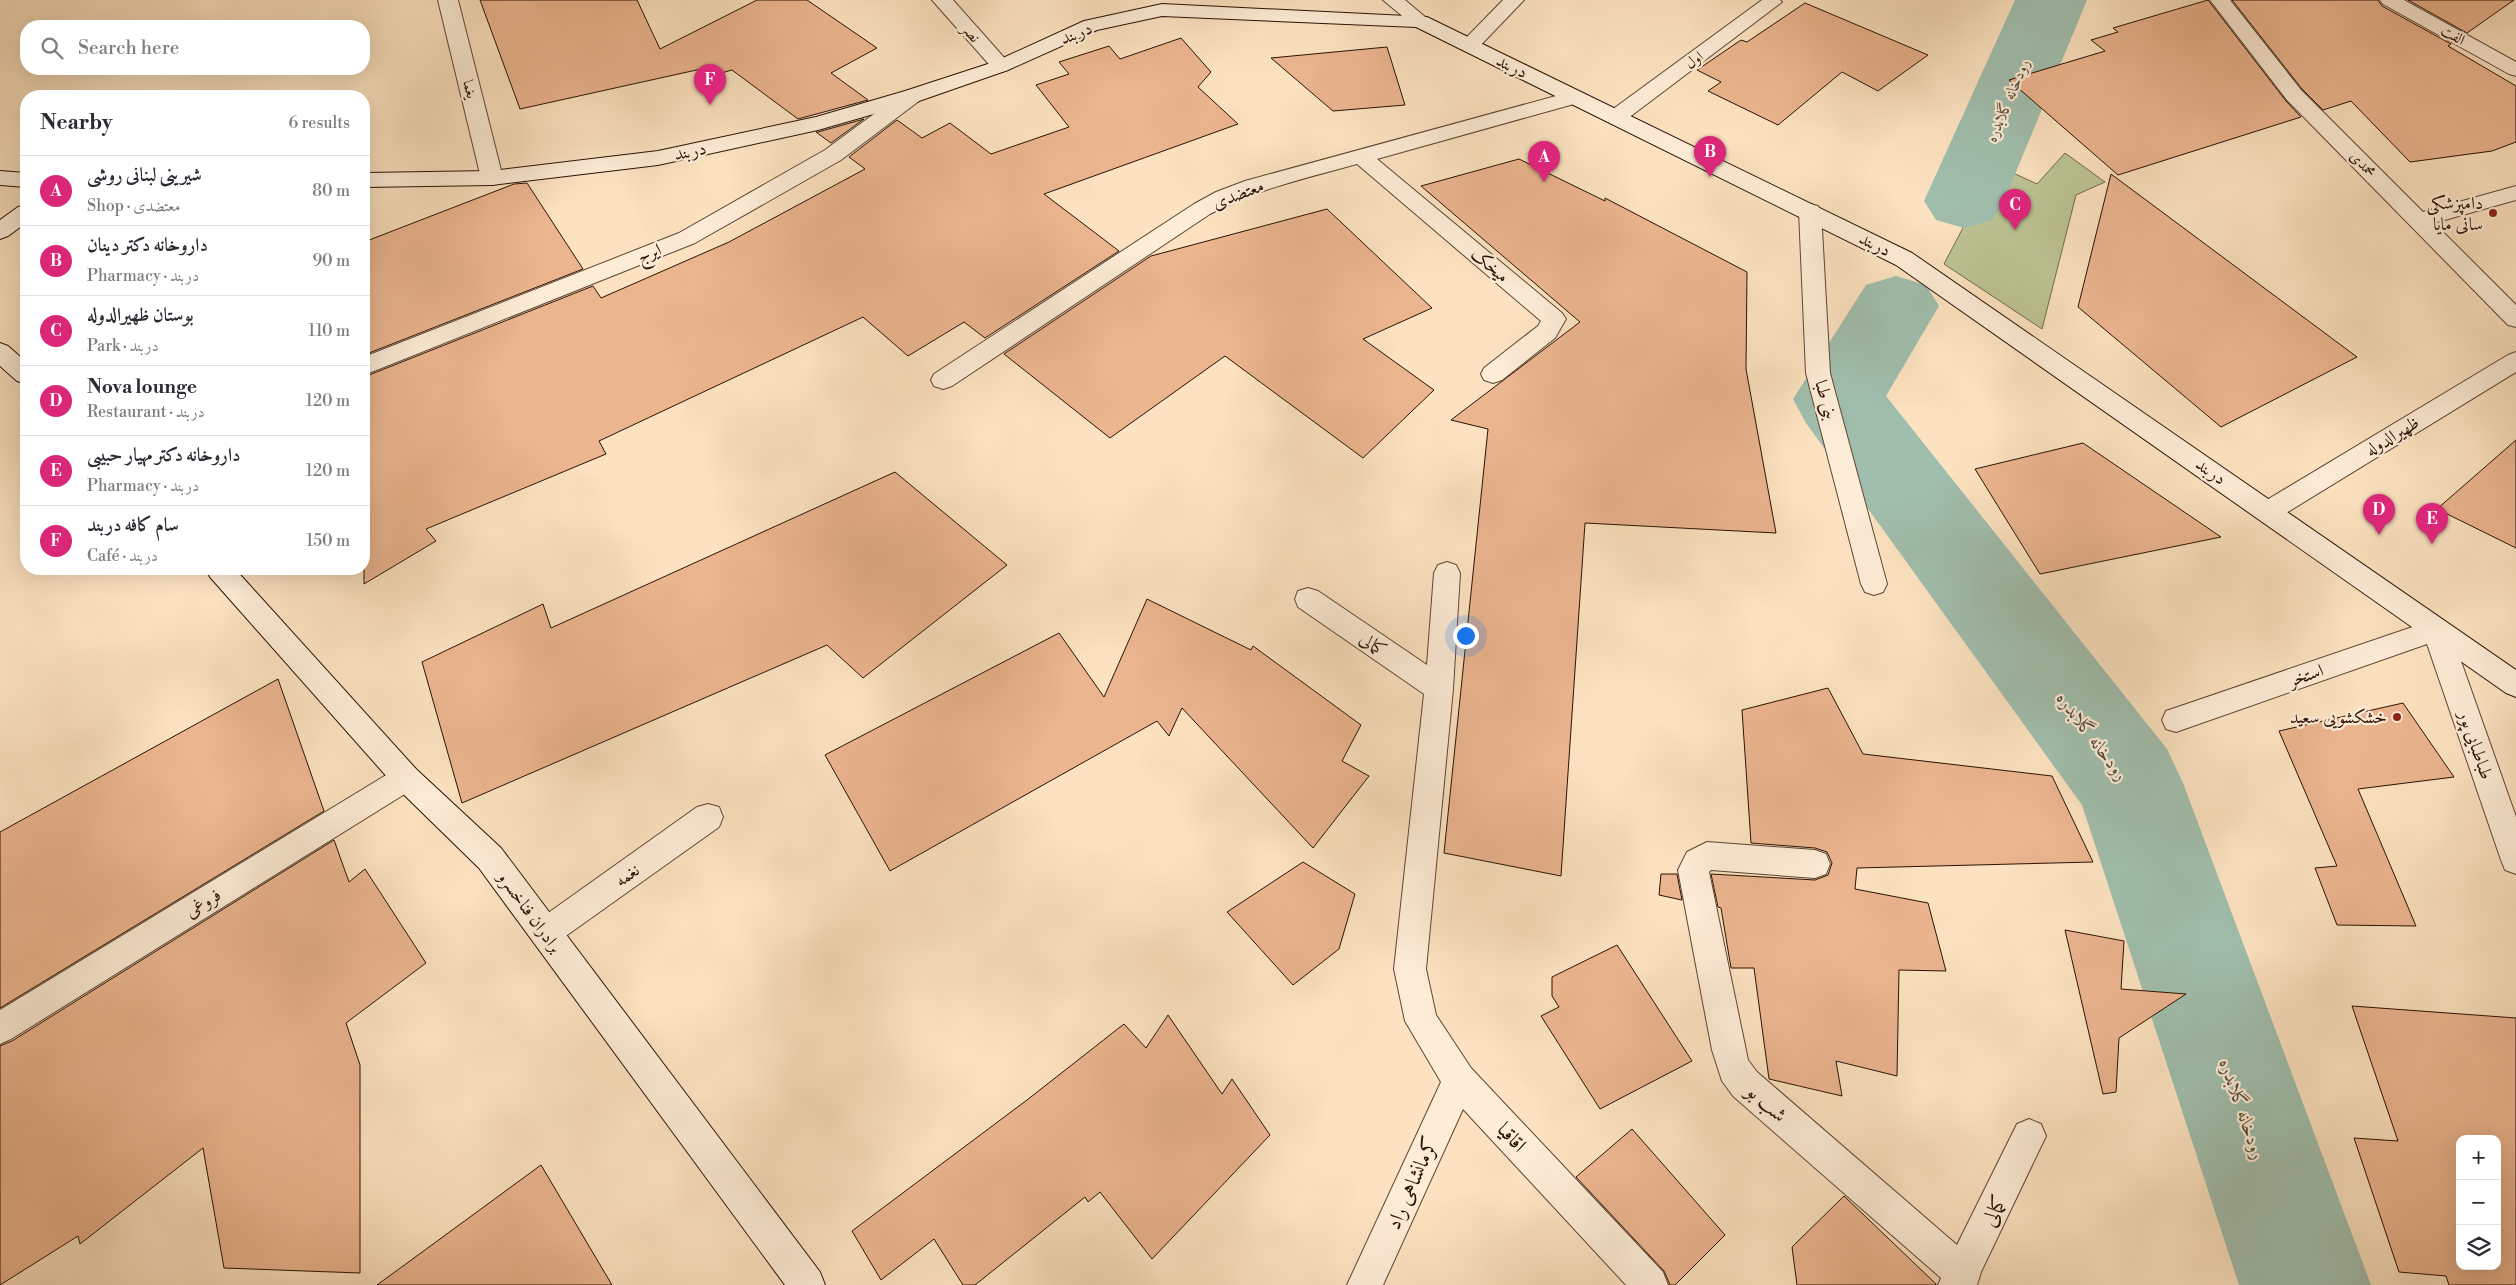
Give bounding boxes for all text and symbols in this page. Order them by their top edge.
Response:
street label: دربند [1057,17,1096,50]
street label: نصر [956,19,984,47]
search box [20,20,370,75]
street label: الفت [2437,21,2468,50]
icon: search [38,34,66,62]
text: Search here [78,36,179,60]
street label: اول [1681,47,1707,73]
street label: دربند [1492,49,1532,84]
water label: رودخانه گلابدره [1981,56,2034,145]
pin: F [694,64,726,105]
street label: یغما [458,78,481,102]
text: Nearby [40,110,113,136]
text: 6 results [289,113,350,133]
pin: B [1694,136,1726,177]
street label: دربند [672,137,709,166]
pin: A [1528,141,1560,182]
street label: محمدی [2346,147,2380,182]
text: شیرینی لبنانی روشی [87,163,202,187]
street label: معتضدی [1209,174,1267,215]
text: A [50,181,62,201]
text: 80 m [312,181,350,201]
pin: C [1999,189,2031,230]
place label: دامپزشکی سانی مایا [2427,192,2483,236]
text: Shop · معتضدی [87,196,181,216]
marker: دامپزشکی سانی مایا [2487,207,2499,219]
street label: دربند [1855,227,1895,262]
text: داروخانه دکتر دینان [87,233,208,257]
street label: ایرج [634,238,666,272]
street label: میخک [1466,243,1513,288]
text: B [50,251,62,271]
text: 90 m [312,251,350,271]
text: Pharmacy · دربند [87,266,199,286]
text: بوستان ظهیرالدوله [87,303,194,327]
text: C [50,321,62,341]
text: 110 m [308,321,350,341]
text: Park · دربند [87,336,159,356]
text: Nova lounge [87,375,197,399]
street label: بنی طبا [1809,377,1842,423]
text: D [50,391,62,411]
text: 120 m [306,391,350,411]
text: Restaurant · دربند [87,402,205,422]
street label: ظهیرالدوله [2361,411,2424,462]
text: داروخانه دکتر مهیار حبیبی [87,443,241,467]
street label: دربند [2191,453,2231,490]
text: E [50,461,62,481]
text: 120 m [306,461,350,481]
text: Pharmacy · دربند [87,476,199,496]
pin: D [2363,494,2395,535]
pin: E [2416,503,2448,544]
text: سام کافه دربند [87,513,179,537]
text: F [50,531,62,551]
text: 150 m [306,531,350,551]
text: Café · دربند [87,546,158,566]
your location [1453,623,1479,649]
street label: کمالی [1355,627,1390,662]
street label: استخر [2284,659,2327,693]
water label: رودخانه گلابدره [2051,687,2133,786]
place label: خشکشویی سعید [2290,706,2387,729]
street label: طباطبایی پور [2451,706,2498,783]
marker: خشکشویی سعید [2391,711,2403,723]
street label: نغمه [610,859,644,892]
street label: برادران فناخسرو [491,865,567,958]
street label: فروغی [181,884,225,923]
water label: رودخانه گلابدره [2214,1056,2270,1163]
street label: شب بو [1739,1077,1792,1129]
street label: اقاقیا [1491,1117,1532,1158]
street label: کرمانشاهی راد [1381,1133,1445,1234]
map controls [2456,1135,2501,1270]
button: + [2456,1135,2501,1180]
button: − [2456,1180,2501,1225]
street label: کمالی [1976,1192,2013,1231]
button: layers [2456,1225,2501,1270]

